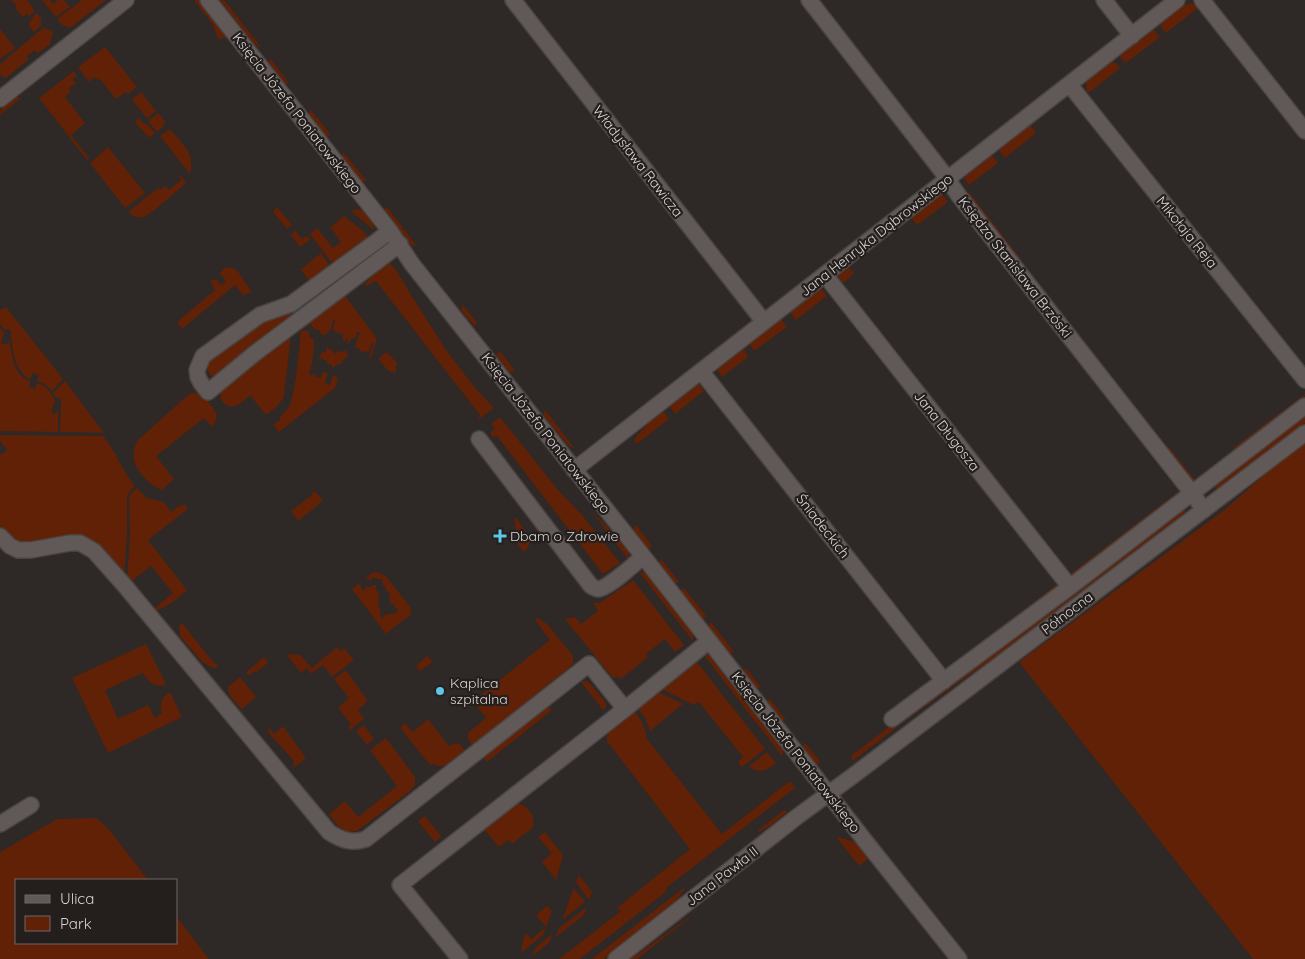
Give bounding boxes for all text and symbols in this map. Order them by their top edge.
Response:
street label: Księcia Józefa Poniatowskiego [229,29,365,197]
street label: Władysława Rawicza [589,102,687,220]
street label: Jana Henryka Dąbrowskiego [796,170,956,300]
street label: Mikołaja Reja [1152,192,1222,272]
street label: Księdza Stanisława Brzóski [954,193,1076,341]
street label: Księcia Józefa Poniatowskiego [478,349,614,517]
street label: Jana Długosza [910,387,984,475]
street label: Śniadeckich [792,490,854,562]
place label: Dbam o Zdrowie [510,527,618,545]
marker: Dbam o Zdrowie [494,530,506,542]
street label: Północna [1037,588,1097,638]
street label: Księcia Józefa Poniatowskiego [728,668,864,836]
place label: Kaplica szpitalna [450,674,508,708]
marker: Kaplica szpitalna [434,685,446,697]
street label: Jana Pawła II [682,842,762,910]
legend [15,879,178,944]
text: Ulica [60,889,94,908]
text: Park [60,914,92,933]

